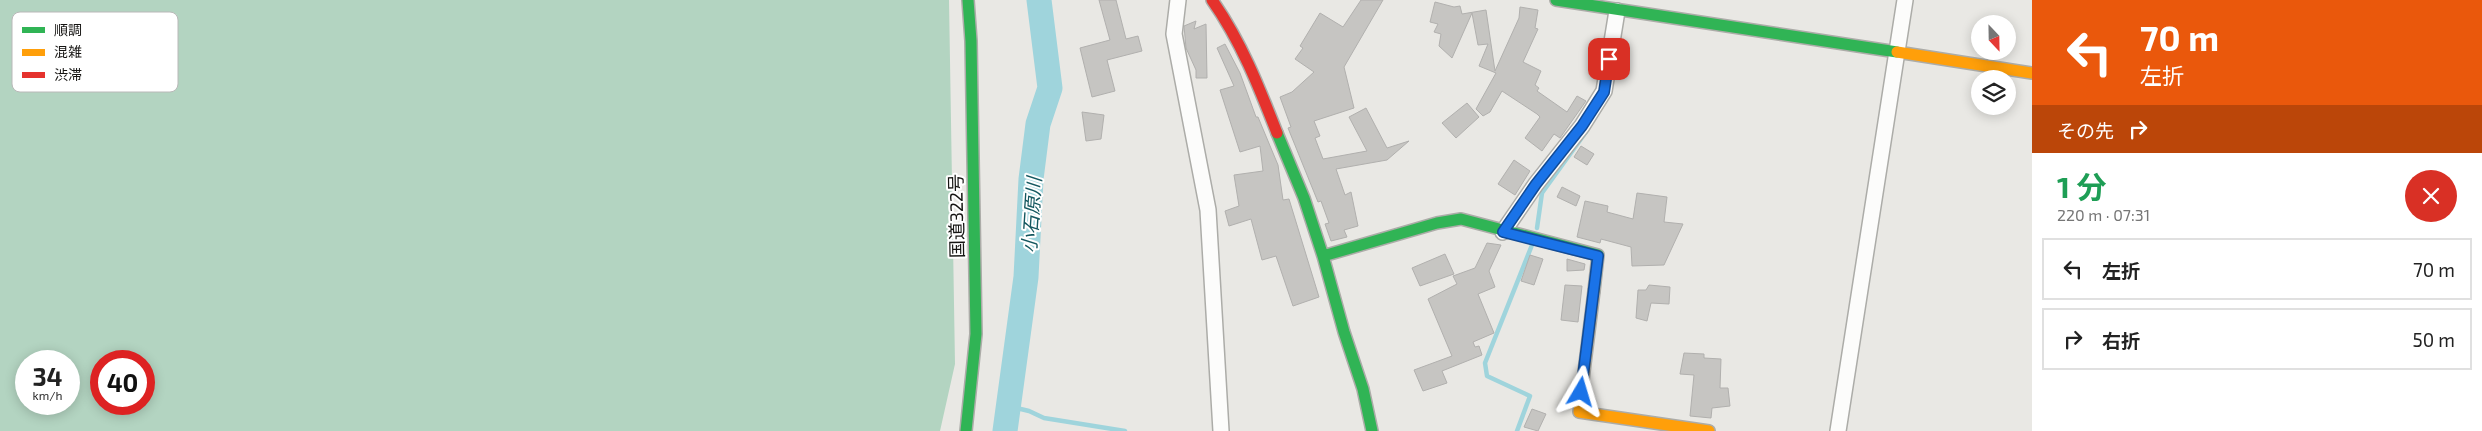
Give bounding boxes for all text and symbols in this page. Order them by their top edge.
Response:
legend [12,12,178,92]
north arrow [1971,15,2016,60]
map controls [1971,15,2016,115]
text: 70 m [2140,16,2219,58]
icon: left [2057,20,2122,85]
text: 順調 [54,21,82,38]
pin [1588,38,1630,80]
text: 混雑 [54,43,82,60]
icon: arrive [1595,45,1623,73]
text: 左折 [2140,62,2184,88]
text: 渋滞 [54,66,82,83]
button: layers [1971,70,2016,115]
icon: right [2124,115,2152,143]
text: その先 [2057,119,2114,142]
text: 1 分 [2057,168,2106,204]
button: close [2405,170,2457,222]
street label: 国道322号 [944,174,968,258]
water label: 小石原川 [1017,174,1045,254]
text: 220 m · 07:31 [2057,205,2150,224]
icon: left [2059,255,2087,283]
text: 70 m [2413,258,2455,281]
text: 左折 [2102,259,2140,282]
icon: right [2059,325,2087,353]
text: 50 m [2412,328,2455,351]
text: 右折 [2102,329,2140,352]
speed limit sign: 40 [90,350,155,415]
text: 34 [32,361,63,391]
position arrow [1554,365,1606,417]
text: km/h [33,388,62,402]

